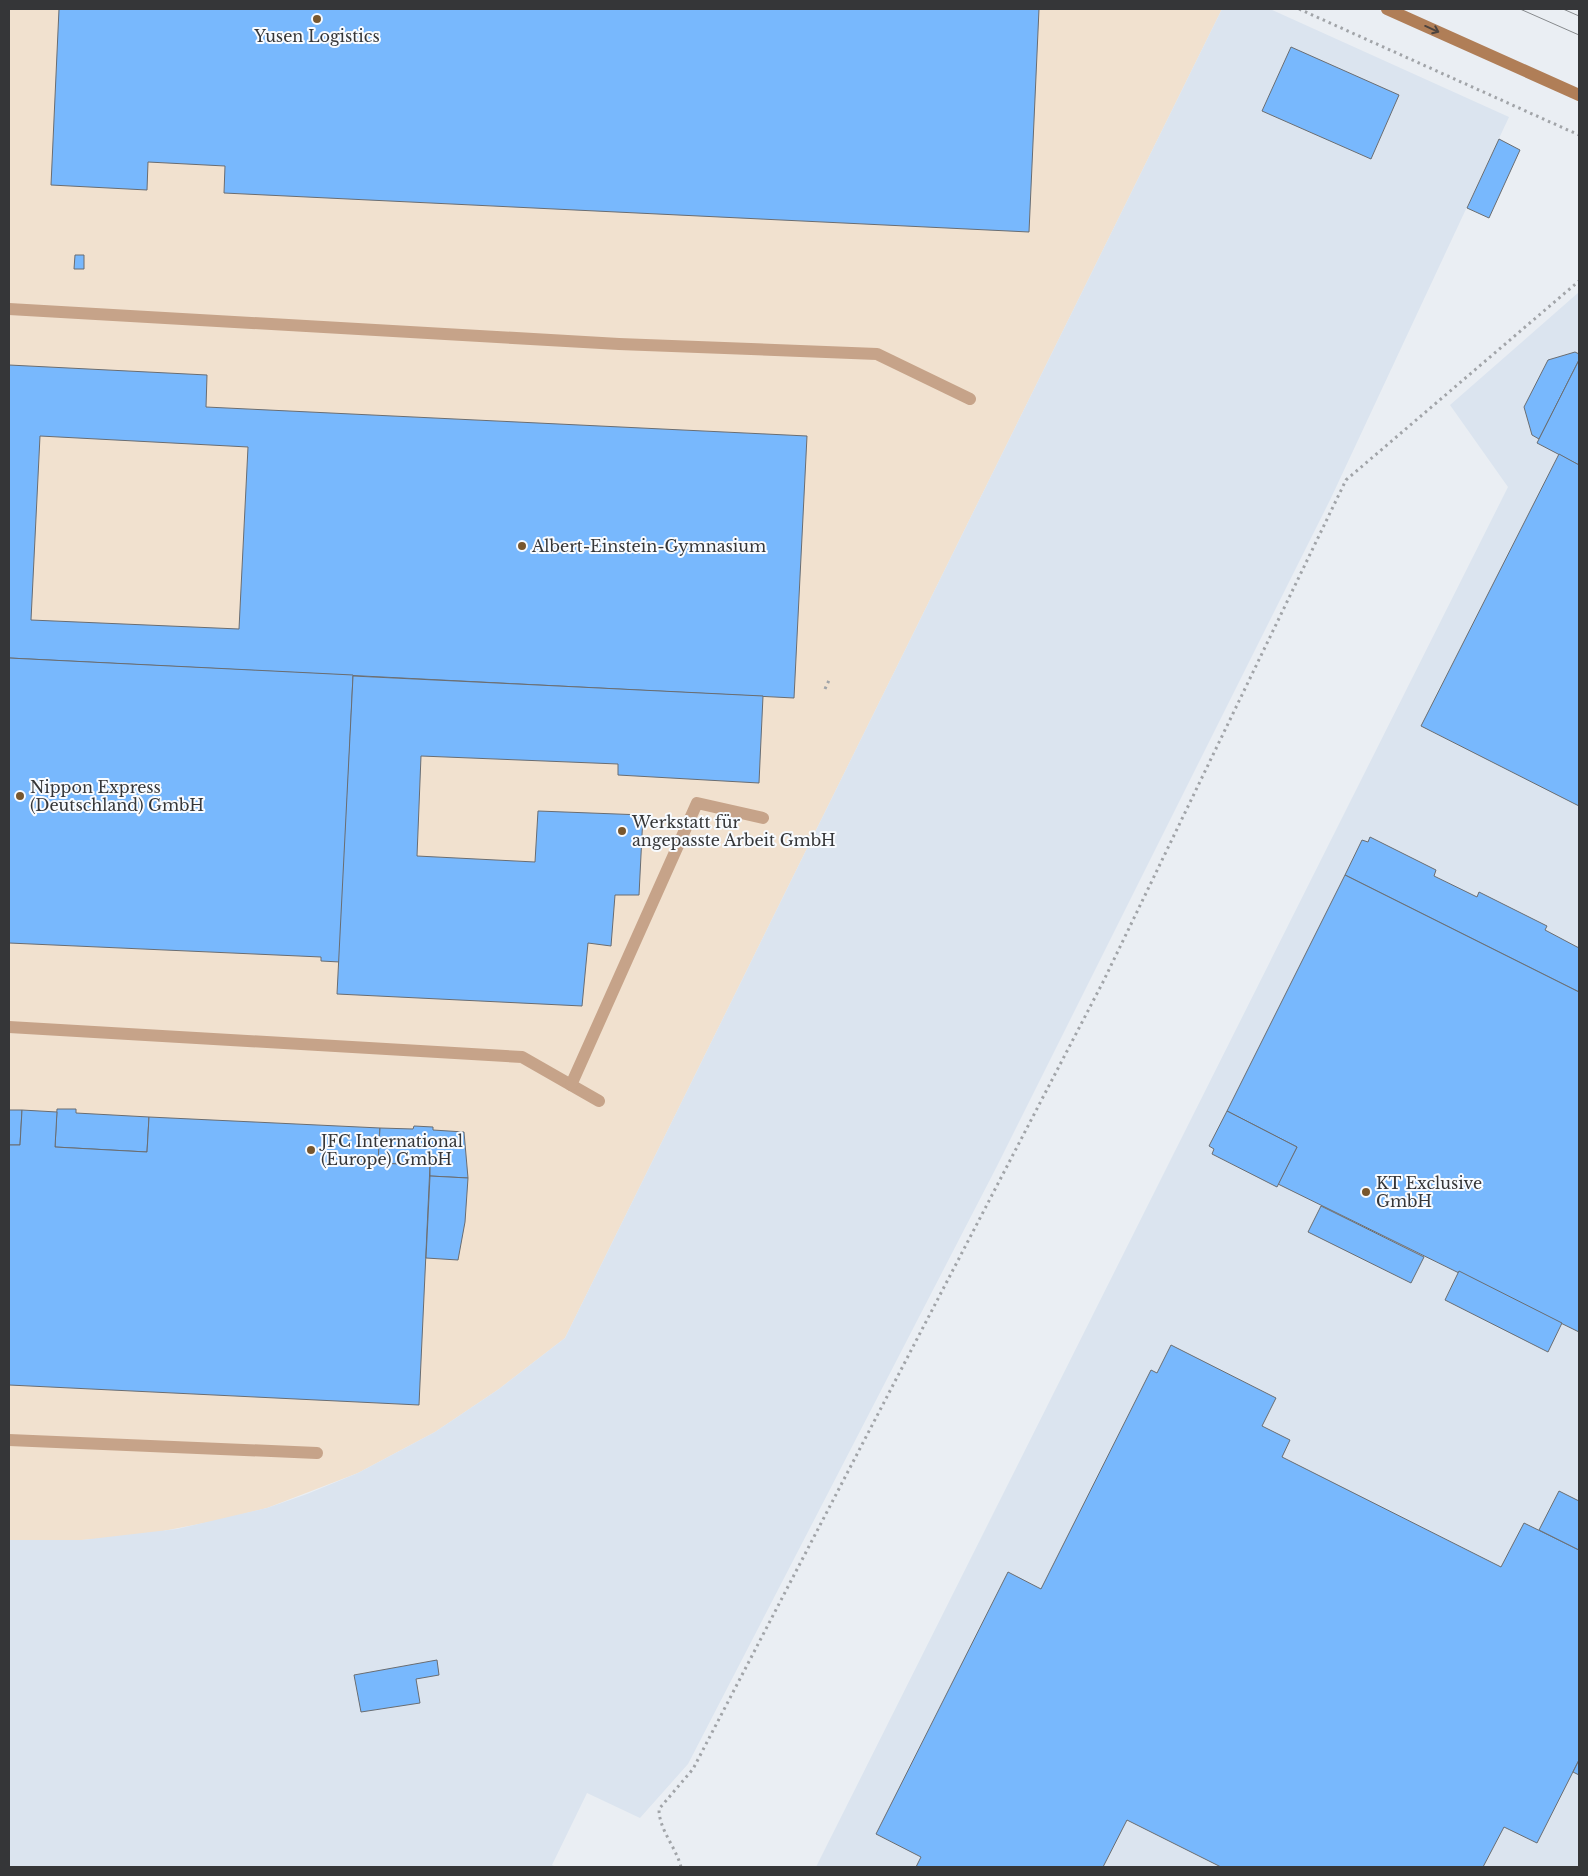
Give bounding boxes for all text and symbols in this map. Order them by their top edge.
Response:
marker: Yusen Logistics [311,13,323,25]
one-way arrow [1424,24,1439,34]
place label: Yusen Logistics [253,26,380,46]
place label: Albert-Einstein-Gymnasium [531,536,766,556]
marker: Albert-Einstein-Gymnasium [516,540,528,552]
place label: Nippon Express (Deutschland) GmbH [30,777,204,815]
marker: Nippon Express (Deutschland) GmbH [14,790,26,802]
place label: Werkstatt für angepasste Arbeit GmbH [631,812,836,850]
marker: Werkstatt für angepasste Arbeit GmbH [616,825,628,837]
place label: JFC International (Europe) GmbH [319,1131,463,1169]
marker: JFC International (Europe) GmbH [305,1144,317,1156]
place label: KT Exclusive GmbH [1376,1173,1482,1211]
marker: KT Exclusive GmbH [1360,1186,1372,1198]

